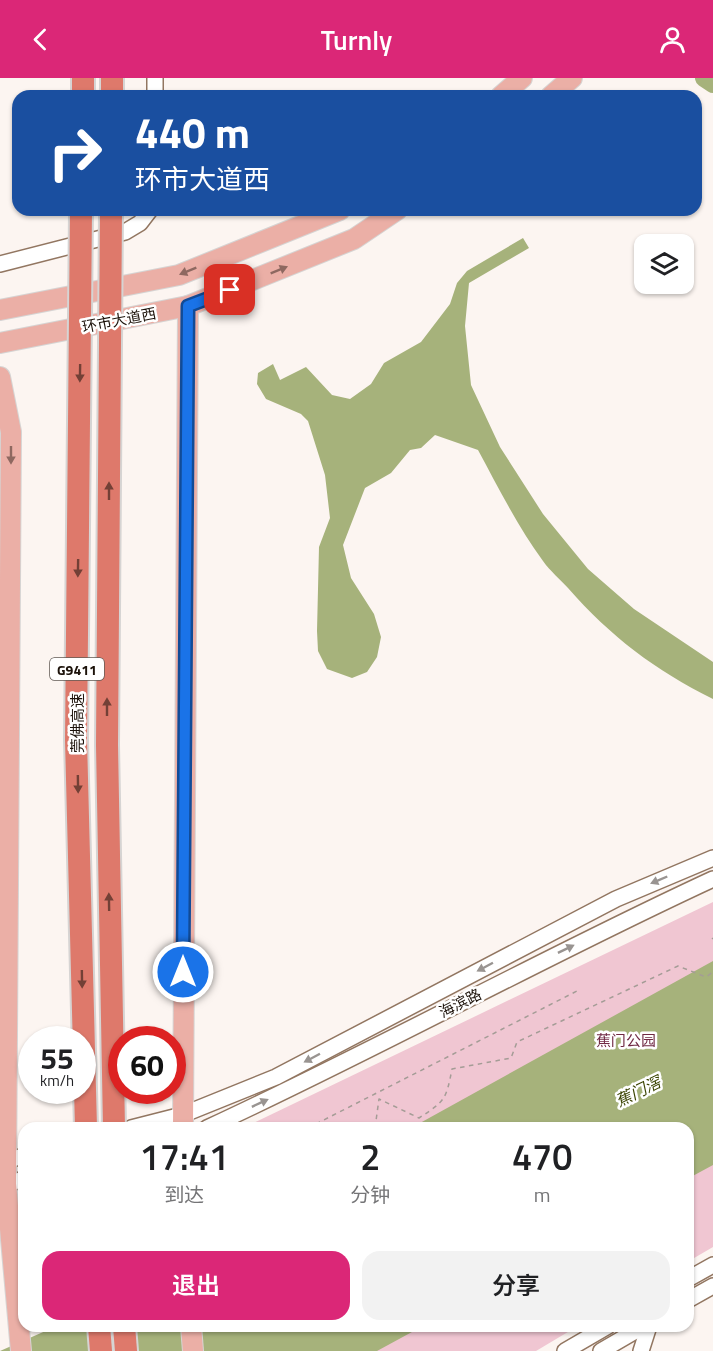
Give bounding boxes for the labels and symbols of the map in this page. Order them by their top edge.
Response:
pin [204,264,255,315]
one-way arrow [270,265,288,274]
one-way arrow [179,266,197,276]
street label: 环市大道西 [80,302,158,338]
one-way arrow [75,364,85,383]
one-way arrow [6,446,16,465]
one-way arrow [104,481,114,500]
one-way arrow [73,559,83,578]
road number: G9411 [50,658,104,680]
street label: 莞佛高速 [66,693,89,753]
one-way arrow [102,697,112,716]
one-way arrow [73,775,82,794]
one-way arrow [650,876,668,885]
one-way arrow [104,892,114,911]
position arrow [151,940,215,1004]
one-way arrow [557,945,574,954]
one-way arrow [476,962,493,972]
one-way arrow [78,970,87,989]
street label: 海滨路 [435,983,485,1023]
speed limit sign: 60 [108,1026,186,1104]
park label: 蕉门公园 [596,1029,656,1052]
one-way arrow [303,1053,320,1063]
water label: 蕉门滘 [611,1069,667,1112]
one-way arrow [252,1099,269,1108]

